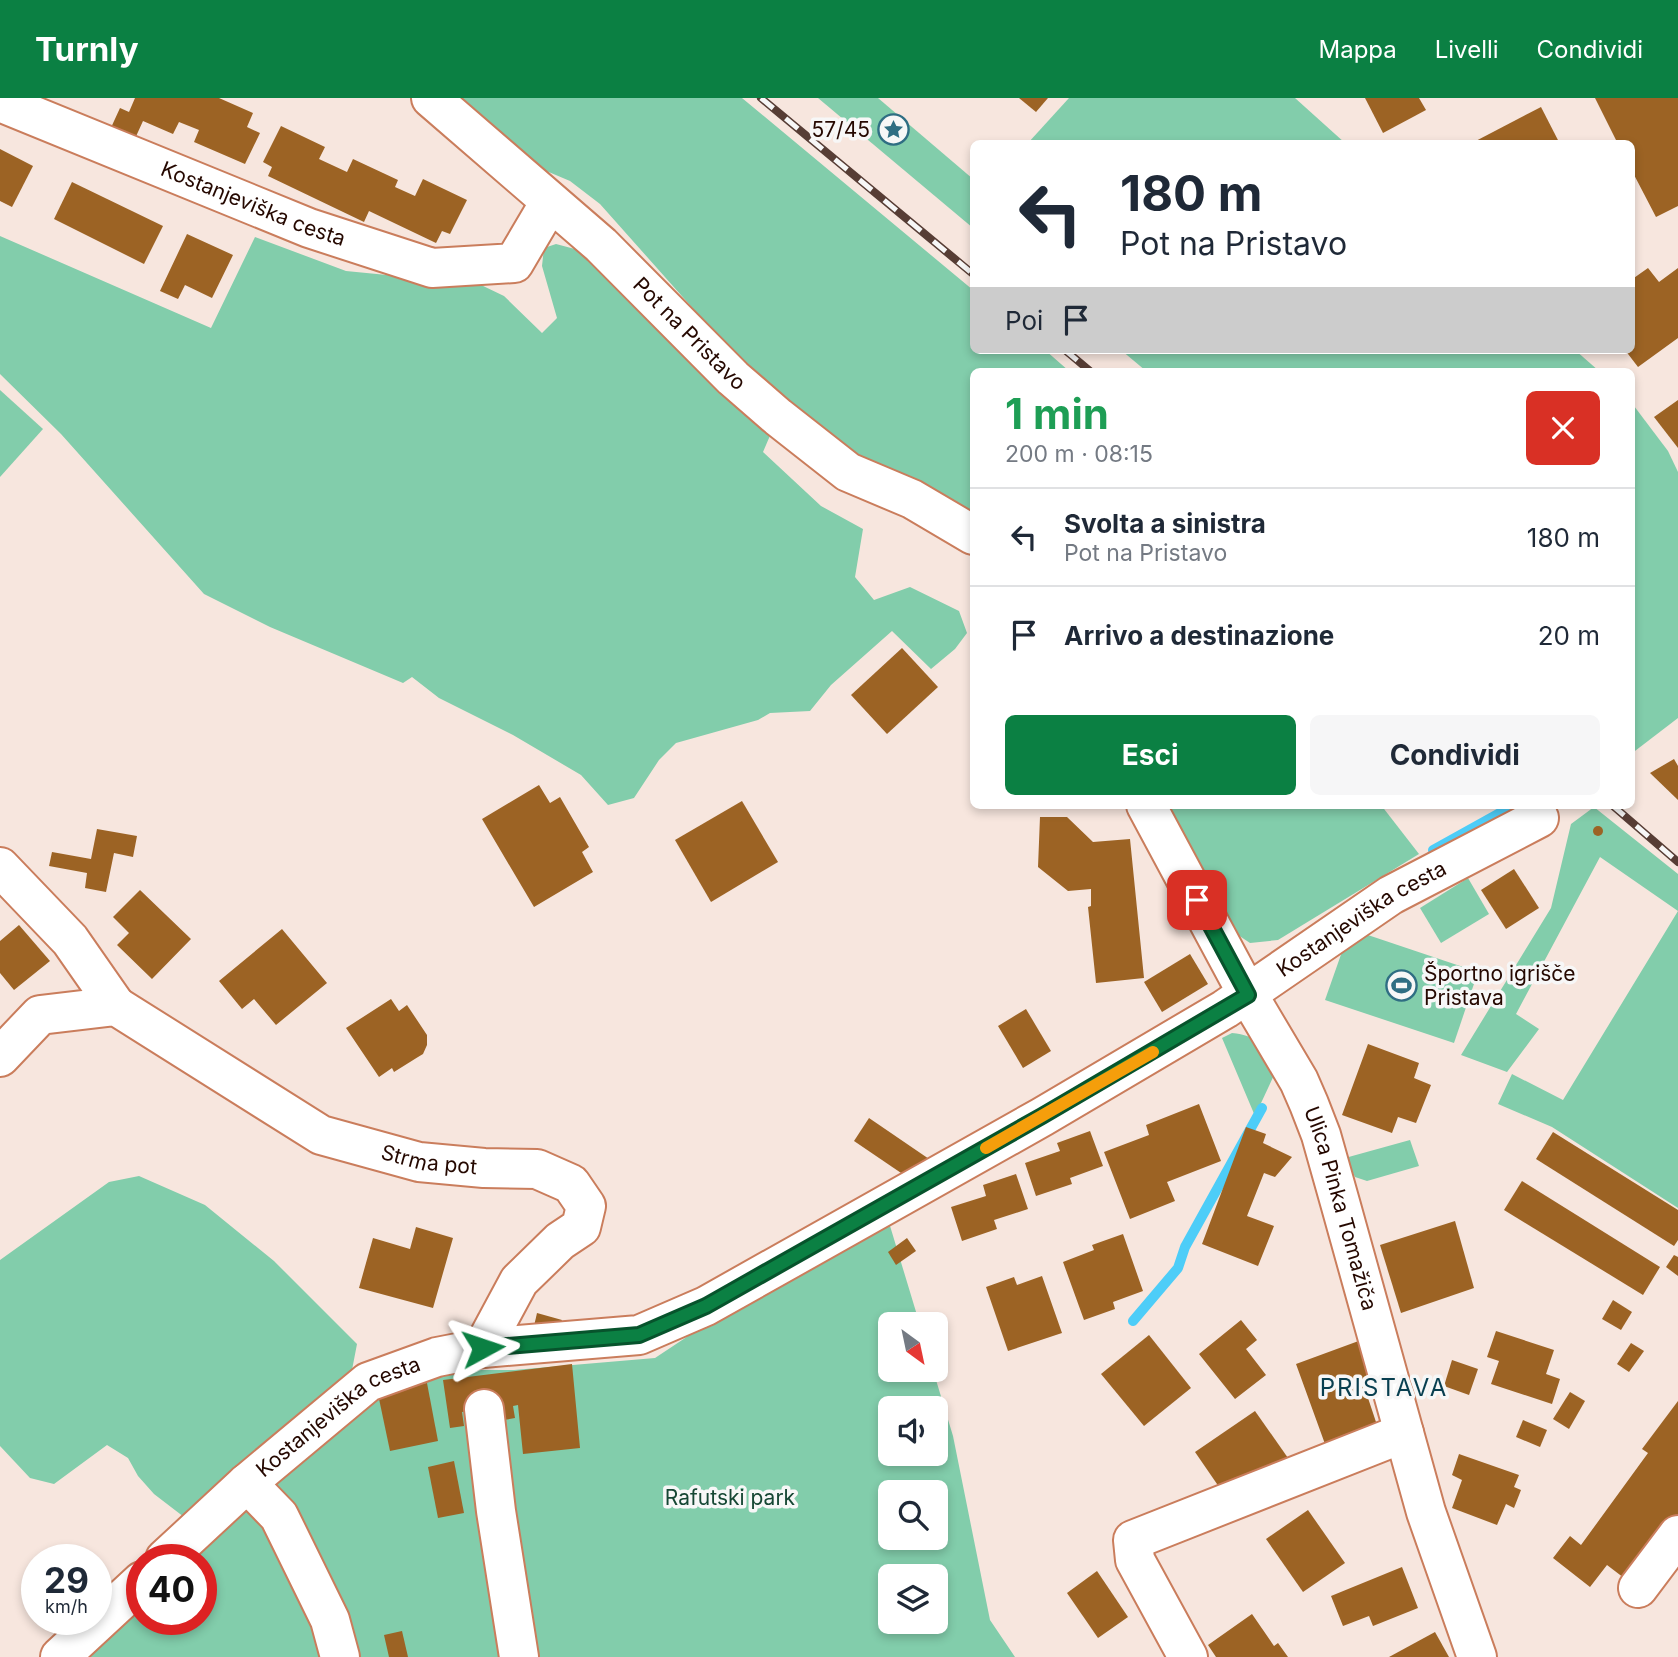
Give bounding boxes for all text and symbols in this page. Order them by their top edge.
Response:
text: Turnly [35,29,139,69]
text: Mappa [1318,35,1397,64]
text: Livelli [1435,35,1499,64]
text: Condividi [1537,35,1643,64]
place icon: 57/45 [876,113,910,147]
place label: 57/45 [811,117,870,142]
street label: Kostanjeviška cesta [157,156,349,251]
text: 180 m [1120,164,1262,223]
icon: left [1005,168,1096,259]
text: Pot na Pristavo [1120,224,1347,263]
street label: Pot na Pristavo [628,272,751,395]
icon: arrive [1057,301,1095,339]
text: Poi [1005,305,1043,336]
text: 1 min [1005,388,1109,439]
button: close [1526,391,1600,465]
text: 200 m · 08:15 [1005,440,1153,468]
text: Svolta a sinistra [1064,508,1266,539]
icon: left [1005,518,1043,556]
text: 180 m [1527,522,1600,553]
text: Pot na Pristavo [1064,539,1227,567]
icon: arrive [1005,616,1043,654]
text: Arrivo a destinazione [1064,620,1334,651]
text: 20 m [1538,620,1600,651]
button: Esci [1005,715,1296,795]
button: Condividi [1310,715,1600,795]
street label: Kostanjeviška cesta [1272,855,1450,982]
pin [1167,870,1227,930]
icon: arrive [1178,881,1216,919]
place label: Športno igrišče Pristava [1424,961,1576,1010]
sports icon: Športno igrišče Pristava [1384,969,1418,1003]
street label: Ulica Pinka Tomažiča [1299,1103,1382,1313]
street label: Strma pot [378,1139,478,1179]
position arrow [446,1311,520,1385]
north arrow [878,1312,948,1382]
map controls [878,1312,948,1634]
street label: Kostanjeviška cesta [251,1351,424,1482]
district label: PRISTAVA [1320,1373,1448,1402]
button: sound [878,1396,948,1466]
button: search [878,1480,948,1550]
park label: Rafutski park [665,1485,796,1510]
speed limit sign: 40 [126,1544,217,1635]
text: 29 [44,1559,89,1601]
button: layers [878,1564,948,1634]
text: km/h [45,1596,88,1617]

